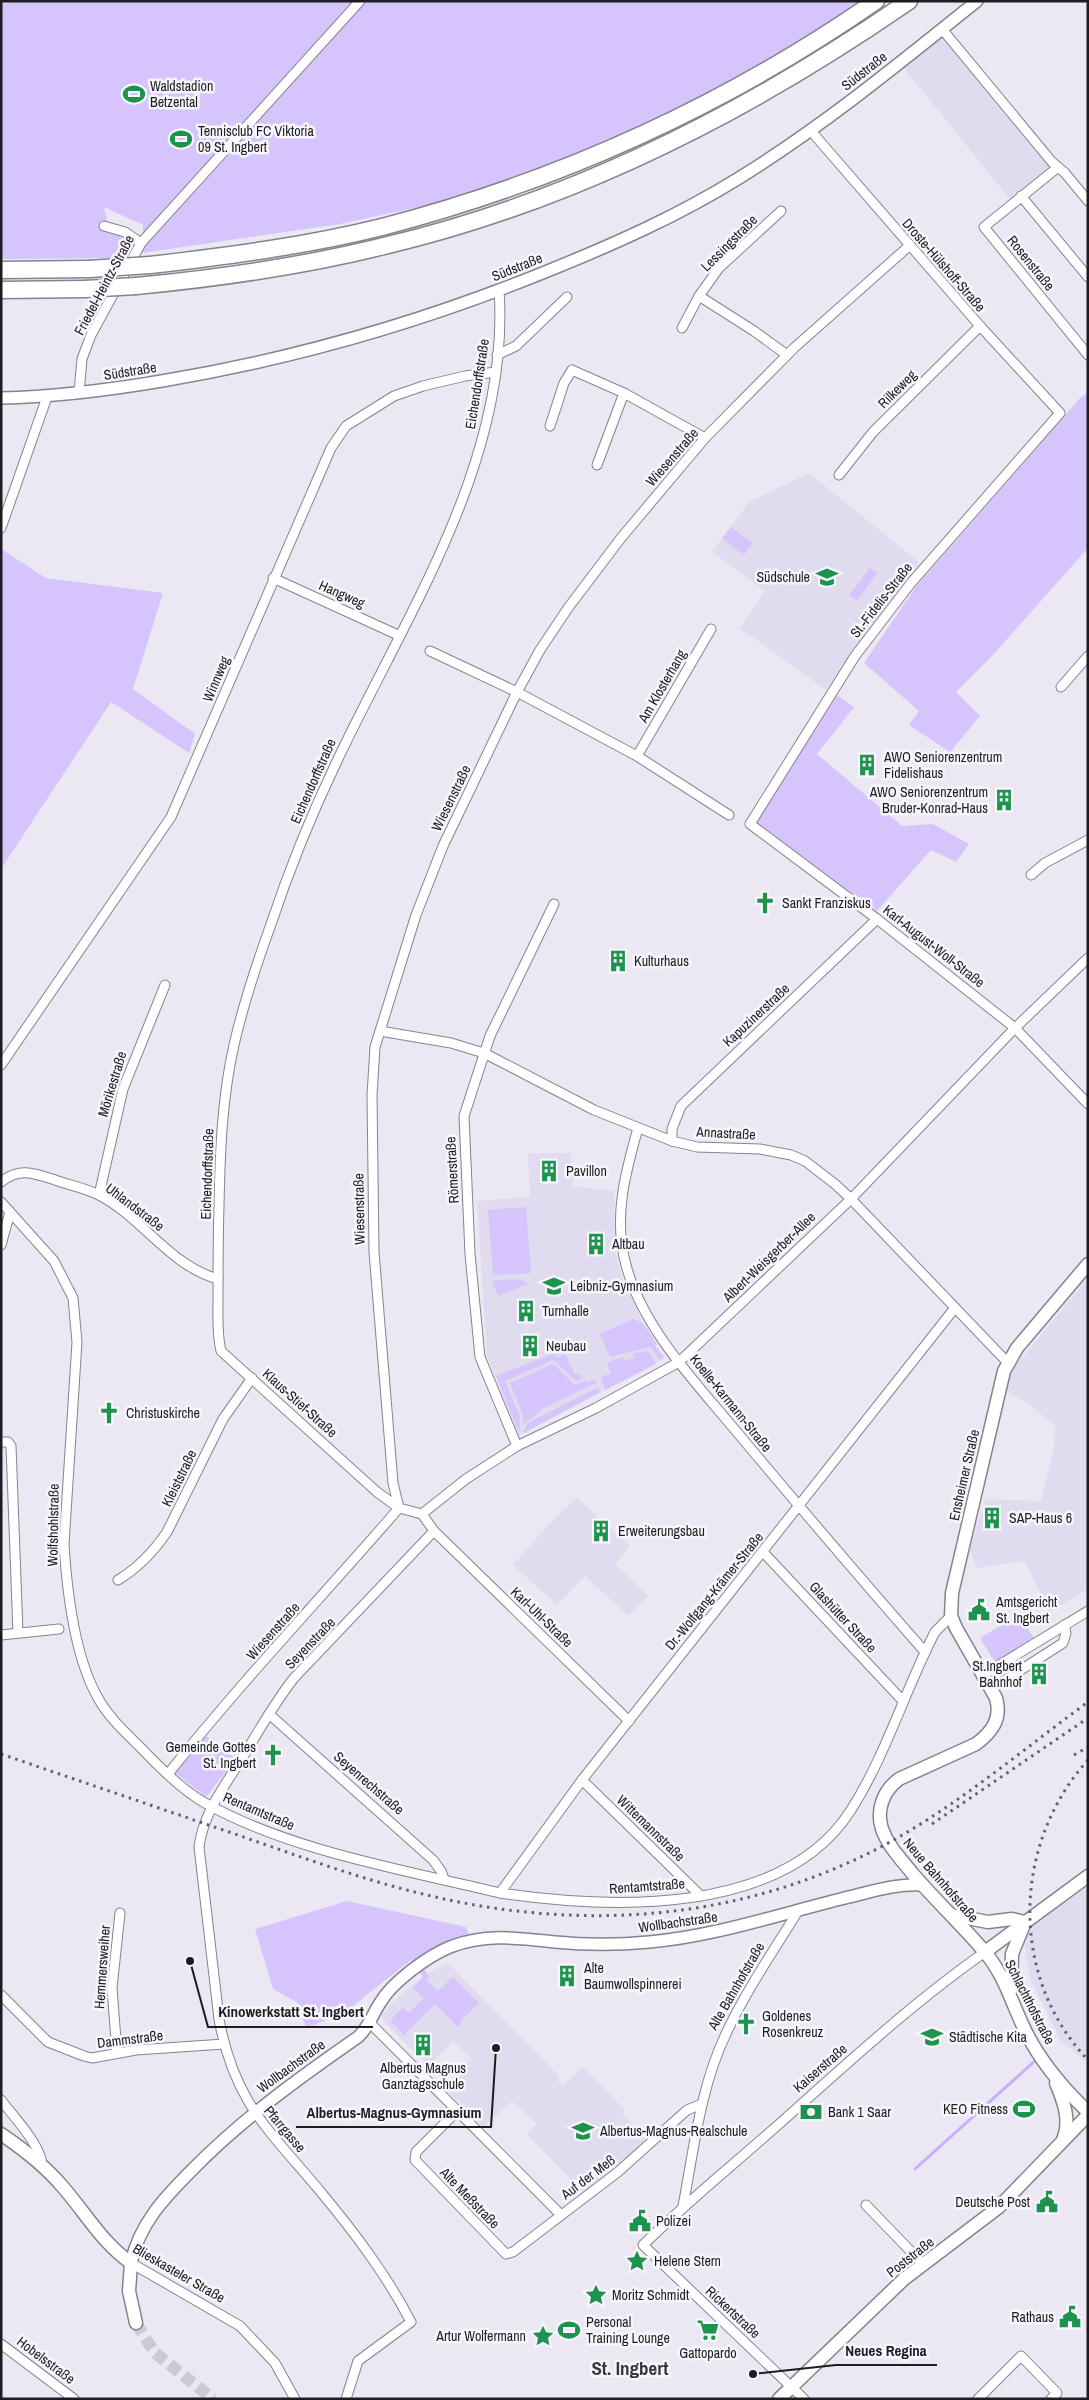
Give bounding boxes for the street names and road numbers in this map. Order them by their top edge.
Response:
street label: Südstraße [838,48,890,94]
street label: Lessingstraße [697,211,761,275]
street label: Droste-Hülshoff-Straße [899,215,989,315]
street label: Friedel-Heintz-Straße [70,232,138,338]
street label: Rosenstraße [1003,232,1059,294]
street label: Südstraße [489,249,545,285]
street label: Eichendorffstraße [461,338,493,430]
street label: Südstraße [102,358,158,384]
street label: Rilkeweg [874,366,920,412]
street label: Wiesenstraße [642,424,702,490]
street label: St.-Fidelis-Straße [846,559,916,641]
street label: Hangweg [316,576,368,612]
street label: Am Klosterhang [633,646,691,727]
street label: Winnweg [198,653,234,705]
street label: Eichendorffstraße [286,736,340,826]
street label: Wiesenstraße [427,762,475,834]
street label: Karl-August-Woll-Straße [880,901,988,991]
street label: Kapuzinerstraße [719,979,793,1051]
street label: Mörikestraße [94,1049,130,1119]
street label: Annastraße [695,1122,756,1144]
street label: Eichendorffstraße [196,1128,218,1220]
street label: Römerstraße [441,1136,463,1204]
street label: Wiesenstraße [349,1173,369,1245]
street label: Uhlandstraße [102,1179,168,1235]
street label: Albert-Weisgerber-Allee [718,1208,819,1307]
street label: Koelle-Karmann-Straße [686,1350,776,1456]
street label: Klaus-Stief-Straße [259,1365,341,1441]
street label: Ensheimer Straße [945,1428,983,1522]
street label: Kleiststraße [157,1447,201,1509]
street label: Wolfshohlstraße [43,1483,63,1567]
street label: Dr.-Wolfgang-Krämer-Straße [661,1528,767,1654]
street label: Glashütter Straße [806,1578,880,1656]
street label: Karl-Uhl-Straße [507,1583,577,1651]
street label: Wiesenstraße [242,1598,304,1664]
street label: Seyenstraße [281,1613,339,1673]
street label: Seyenrechstraße [330,1748,408,1818]
street label: Rentamtstraße [221,1788,297,1834]
street label: Wittemannstraße [613,1791,689,1865]
street label: Neue Bahnhofstraße [899,1834,983,1926]
street label: Rentamtstraße [609,1874,685,1898]
street label: Wollbachstraße [637,1908,719,1936]
street label: Hemmersweiher [90,1924,114,2010]
street label: Alte Bahnhofstraße [703,1939,768,2034]
street label: Schlachthofstraße [1001,1957,1059,2047]
street label: Dammstraße [96,2026,164,2052]
street label: Wollbachstraße [254,2035,328,2097]
street label: Kaiserstraße [789,2040,851,2096]
street label: Pfarrgasse [260,2102,310,2156]
street label: Auf der Meß [557,2151,619,2204]
street label: Alte Meßstraße [436,2163,504,2232]
street label: Poststraße [883,2233,937,2281]
street label: Blieskasteler Straße [130,2239,228,2307]
street label: Rickertstraße [702,2282,764,2342]
street label: Hobelsstraße [13,2332,79,2388]

